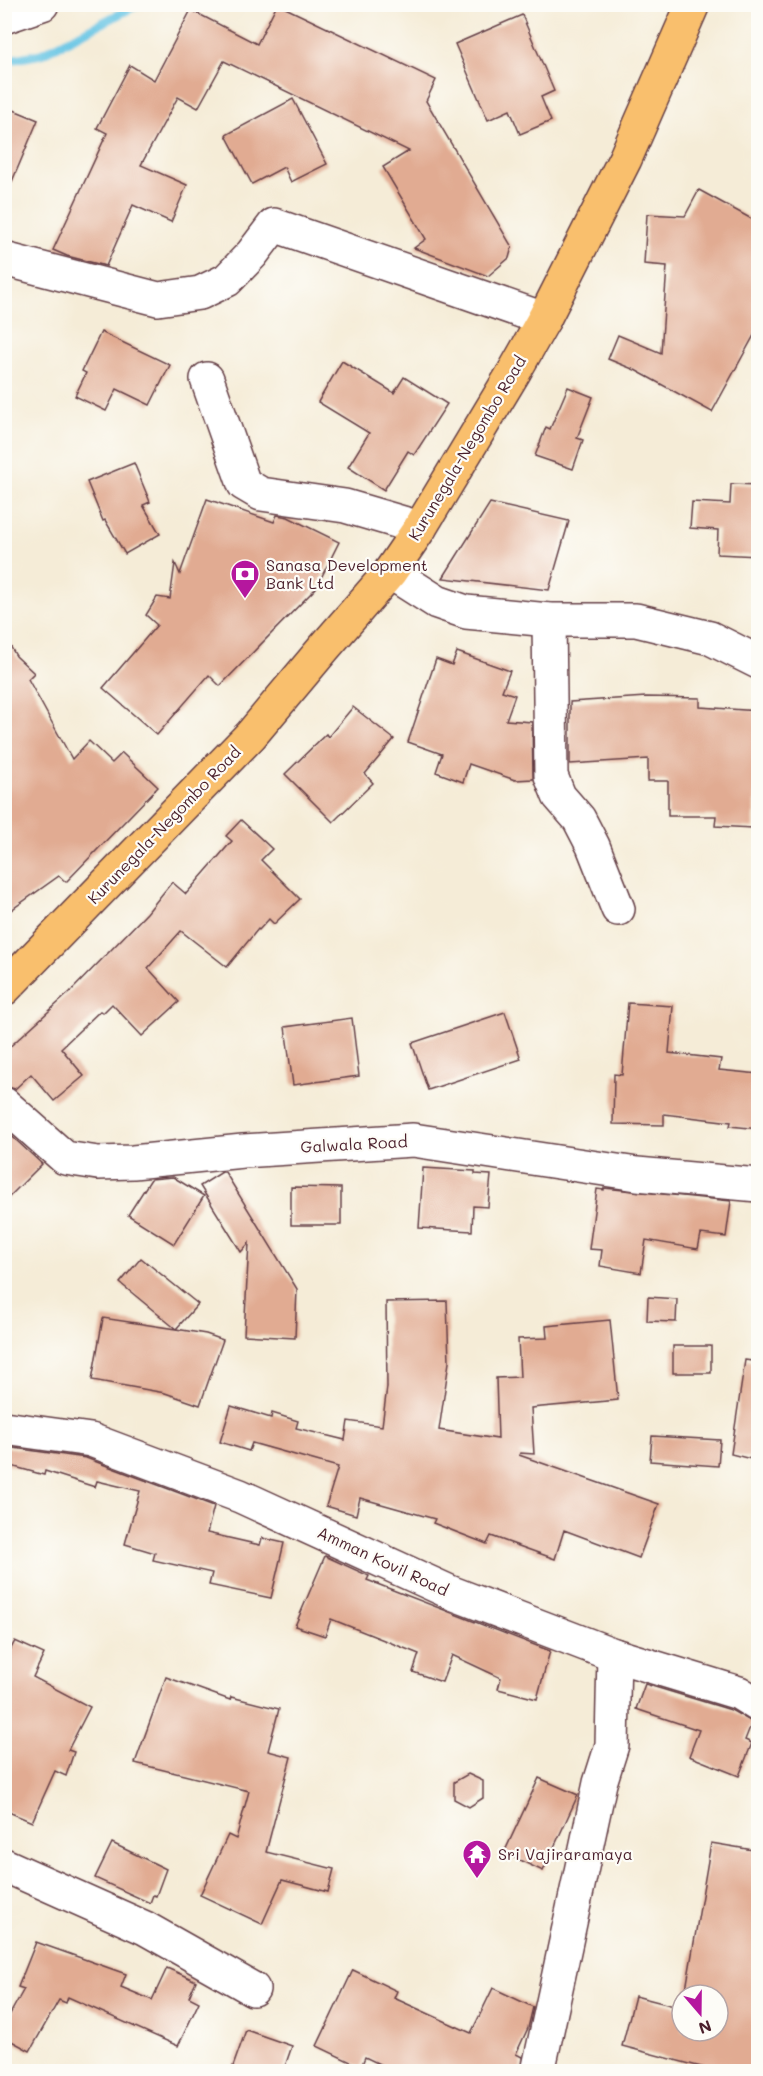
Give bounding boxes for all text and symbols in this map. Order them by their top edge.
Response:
street label: Kurunegala-Negombo Road [403,352,530,544]
place label: Sanasa Development Bank Ltd [266,554,428,593]
bank icon: Sanasa Development Bank Ltd [229,558,261,600]
street label: Kurunegala-Negombo Road [82,741,245,908]
street label: Galwala Road [300,1130,408,1157]
street label: Amman Kovil Road [314,1521,452,1600]
temple icon: Sri Vajiraramaya [461,1838,493,1880]
place label: Sri Vajiraramaya [498,1843,633,1864]
north arrow [670,1983,730,2043]
text: N [696,2016,715,2040]

